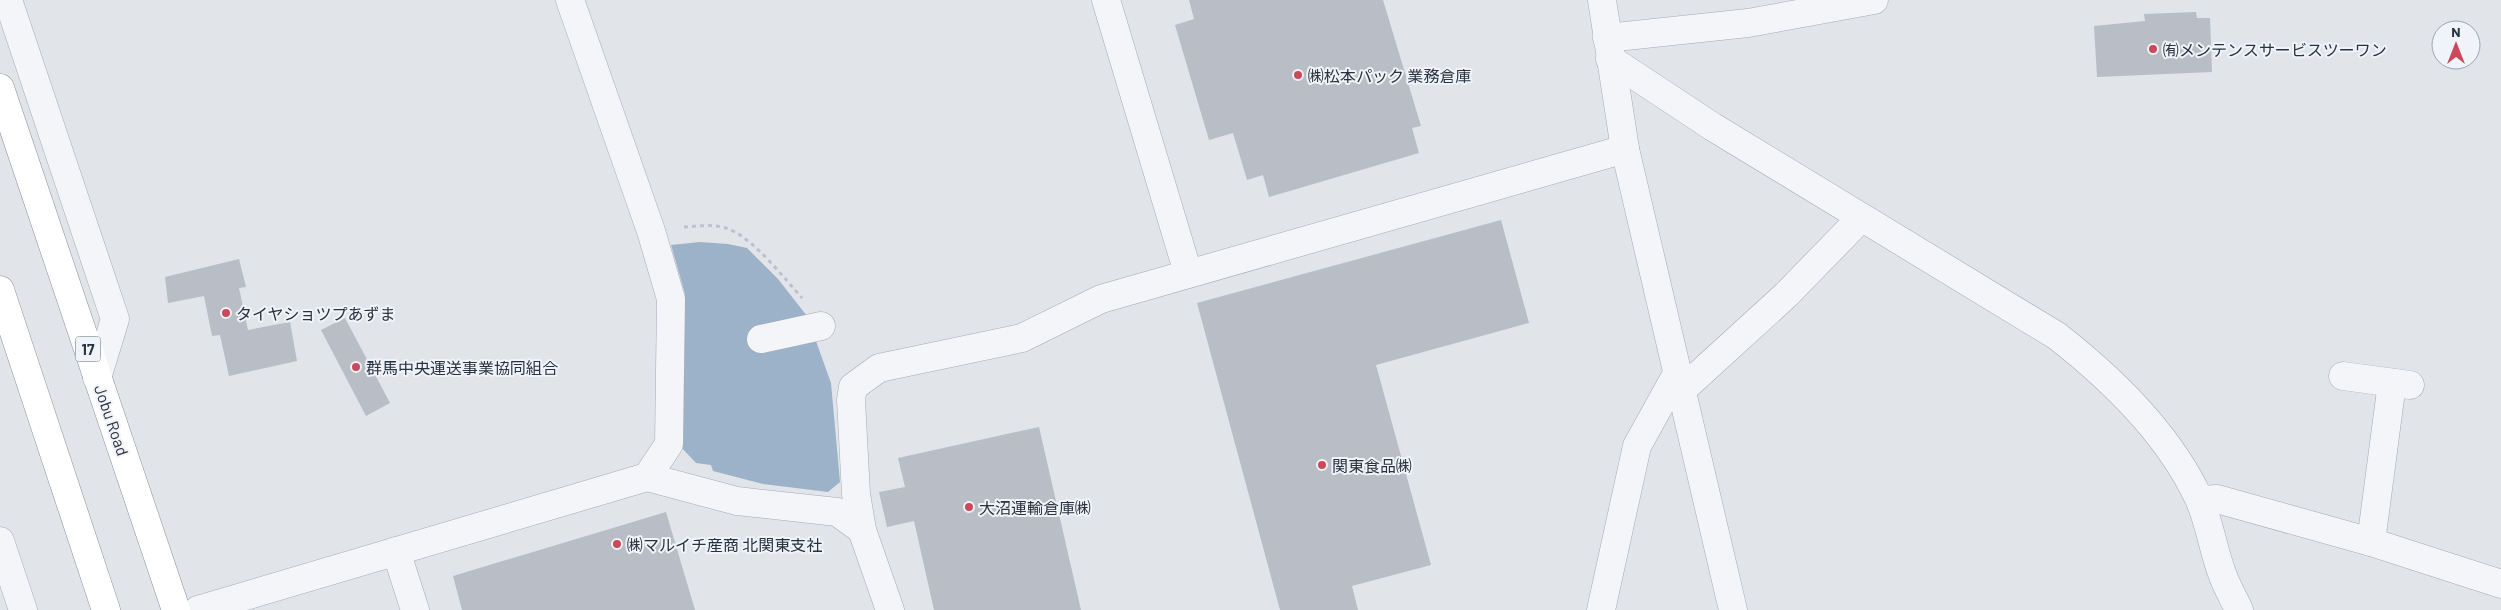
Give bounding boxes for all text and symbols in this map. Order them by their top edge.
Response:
north arrow [2431,20,2481,70]
text: N [2451,23,2461,40]
place label: ㈲メンテンスサービスツーワン [2163,40,2387,59]
marker: ㈲メンテンスサービスツーワン [2147,43,2159,55]
place label: ㈱松本パック 業務倉庫 [1308,66,1471,85]
marker: ㈱松本パック 業務倉庫 [1292,69,1304,81]
place label: タイヤショツプあずま [236,304,396,323]
marker: タイヤショツプあずま [220,307,232,319]
road number: 17 [76,336,100,362]
place label: 群馬中央運送事業協同組合 [366,358,558,377]
marker: 群馬中央運送事業協同組合 [350,361,362,373]
street label: Jobu Road [91,382,133,458]
place label: 関東食品㈱ [1332,456,1412,475]
marker: 関東食品㈱ [1316,459,1328,471]
place label: 大沼運輸倉庫㈱ [979,498,1091,517]
marker: 大沼運輸倉庫㈱ [963,501,975,513]
place label: ㈱マルイチ産商 北関東支社 [627,535,822,554]
marker: ㈱マルイチ産商 北関東支社 [611,538,623,550]

